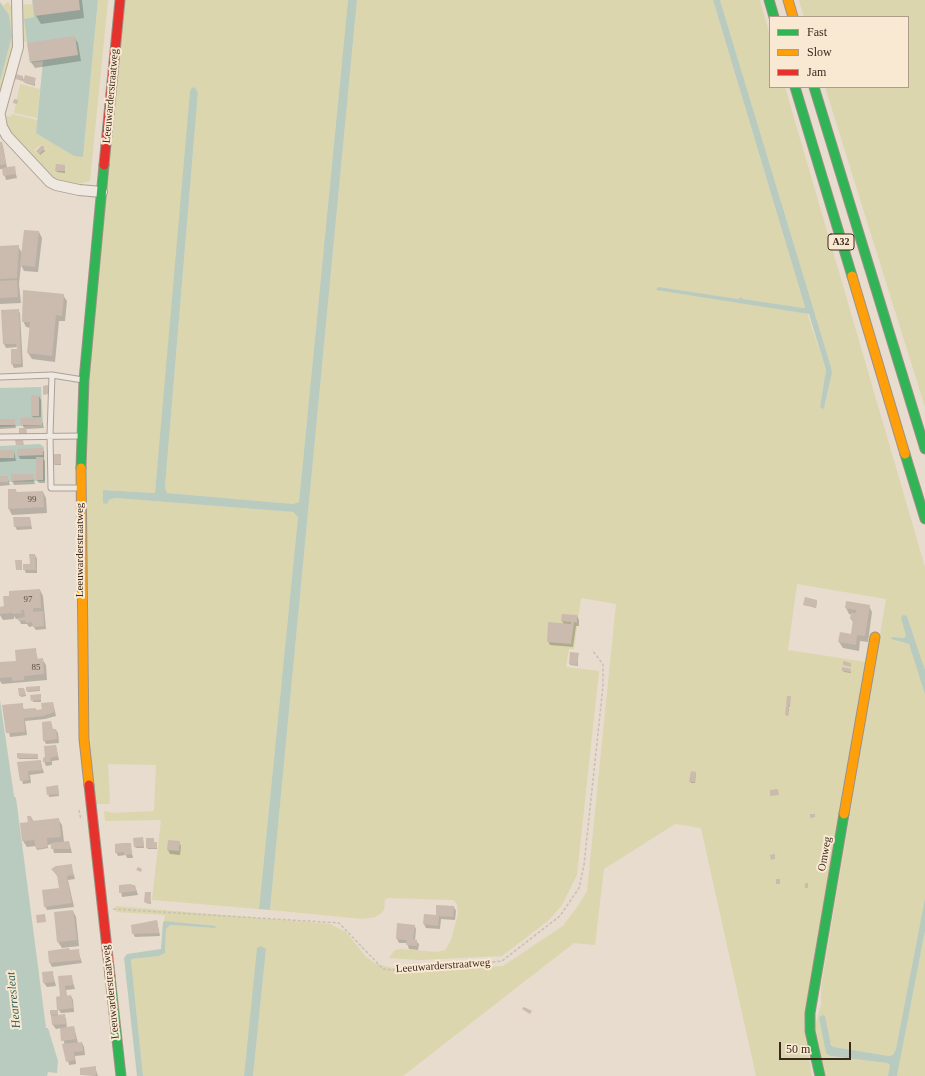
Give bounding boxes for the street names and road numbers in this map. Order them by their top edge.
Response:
street label: Leeuwarderstraatweg [100,48,122,144]
road number: A32 [828,234,854,250]
street label: Leeuwarderstraatweg [73,503,87,597]
street label: Omweg [815,836,835,872]
street label: Leeuwarderstraatweg [99,944,123,1040]
street label: Leeuwarderstraatweg [395,956,491,976]

